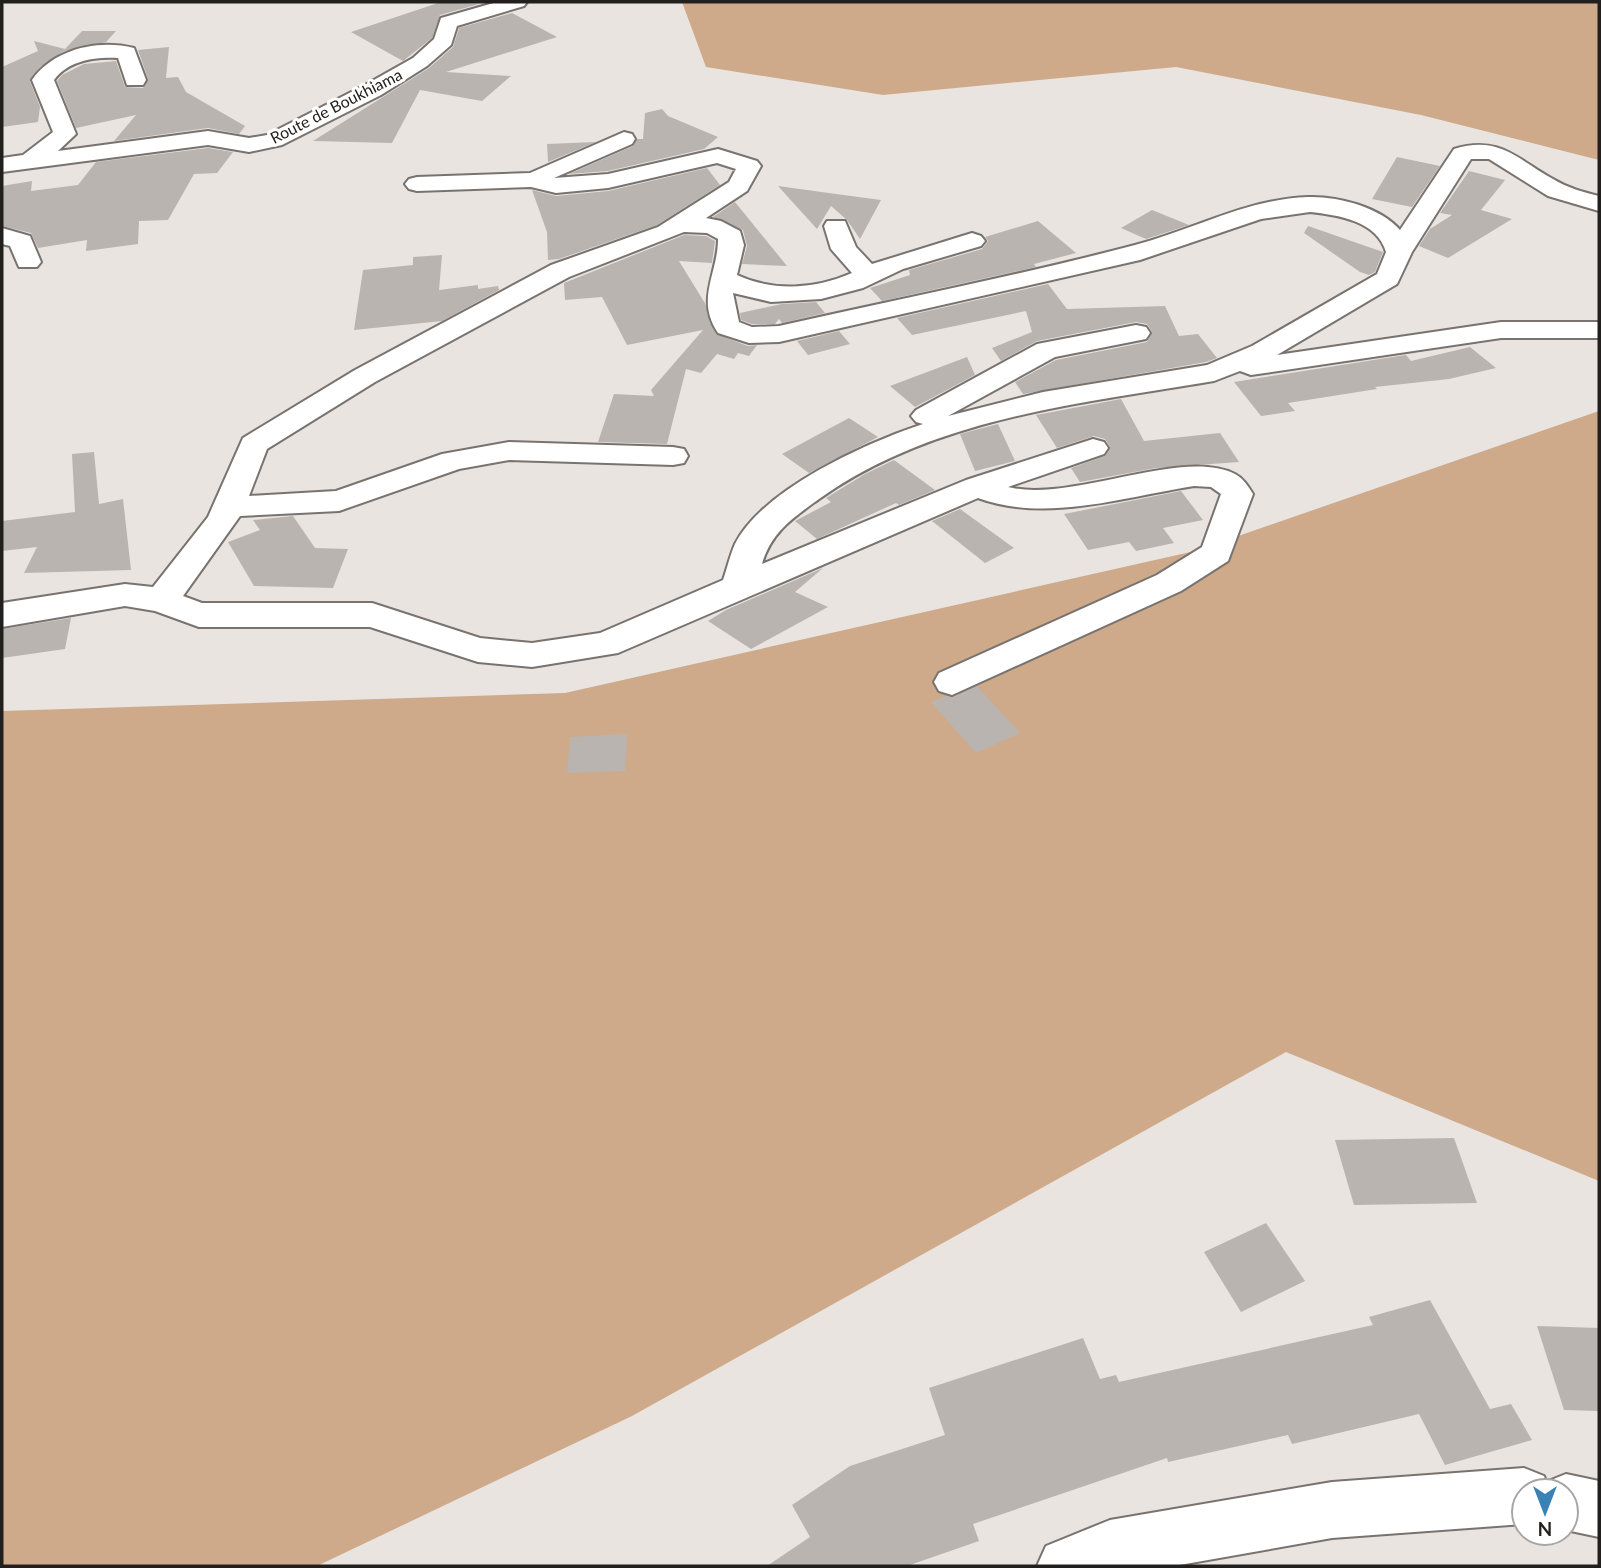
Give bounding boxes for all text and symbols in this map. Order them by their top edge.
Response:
street label: Route de Boukhiama [267,64,405,147]
north arrow [1510,1477,1580,1547]
text: N [1538,1518,1552,1541]

